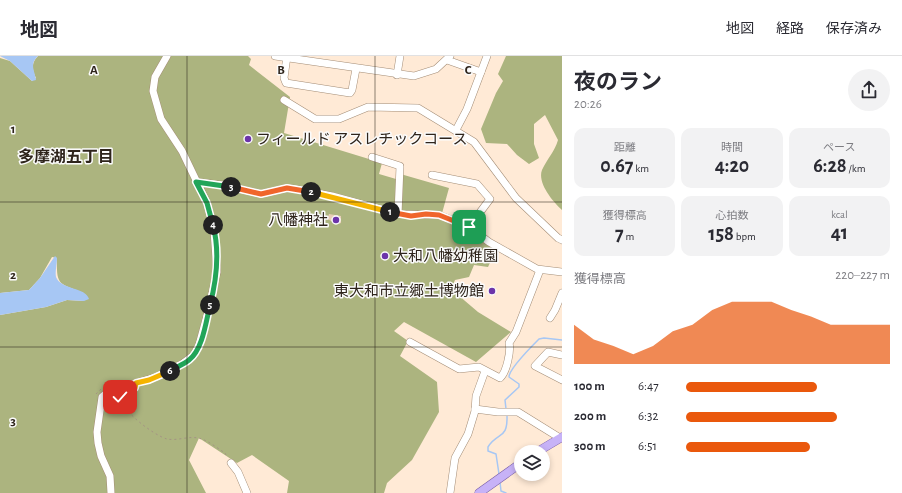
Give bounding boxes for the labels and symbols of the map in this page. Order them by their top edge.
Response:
text: A [90,64,98,77]
text: B [277,64,285,77]
text: C [465,64,472,77]
text: 1 [11,123,15,136]
place label: フィールド アスレチックコース [256,131,467,147]
marker: フィールド アスレチックコース [243,134,253,144]
district label: 多摩湖五丁目 [18,148,114,165]
pin: 3 [221,177,241,197]
pin: 2 [301,182,321,202]
pin: 1 [380,202,400,222]
pin [452,210,486,244]
place label: 八幡神社 [268,212,328,228]
pin: 4 [203,215,223,235]
marker: 八幡神社 [331,215,341,225]
place label: 大和八幡幼稚園 [393,248,498,264]
marker: 大和八幡幼稚園 [380,251,390,261]
text: 2 [10,269,16,282]
place label: 東大和市立郷土博物館 [334,282,484,299]
marker: 東大和市立郷土博物館 [487,286,497,296]
pin: 5 [200,295,220,315]
pin: 6 [160,361,180,381]
pin [103,380,137,414]
text: 3 [10,415,16,428]

